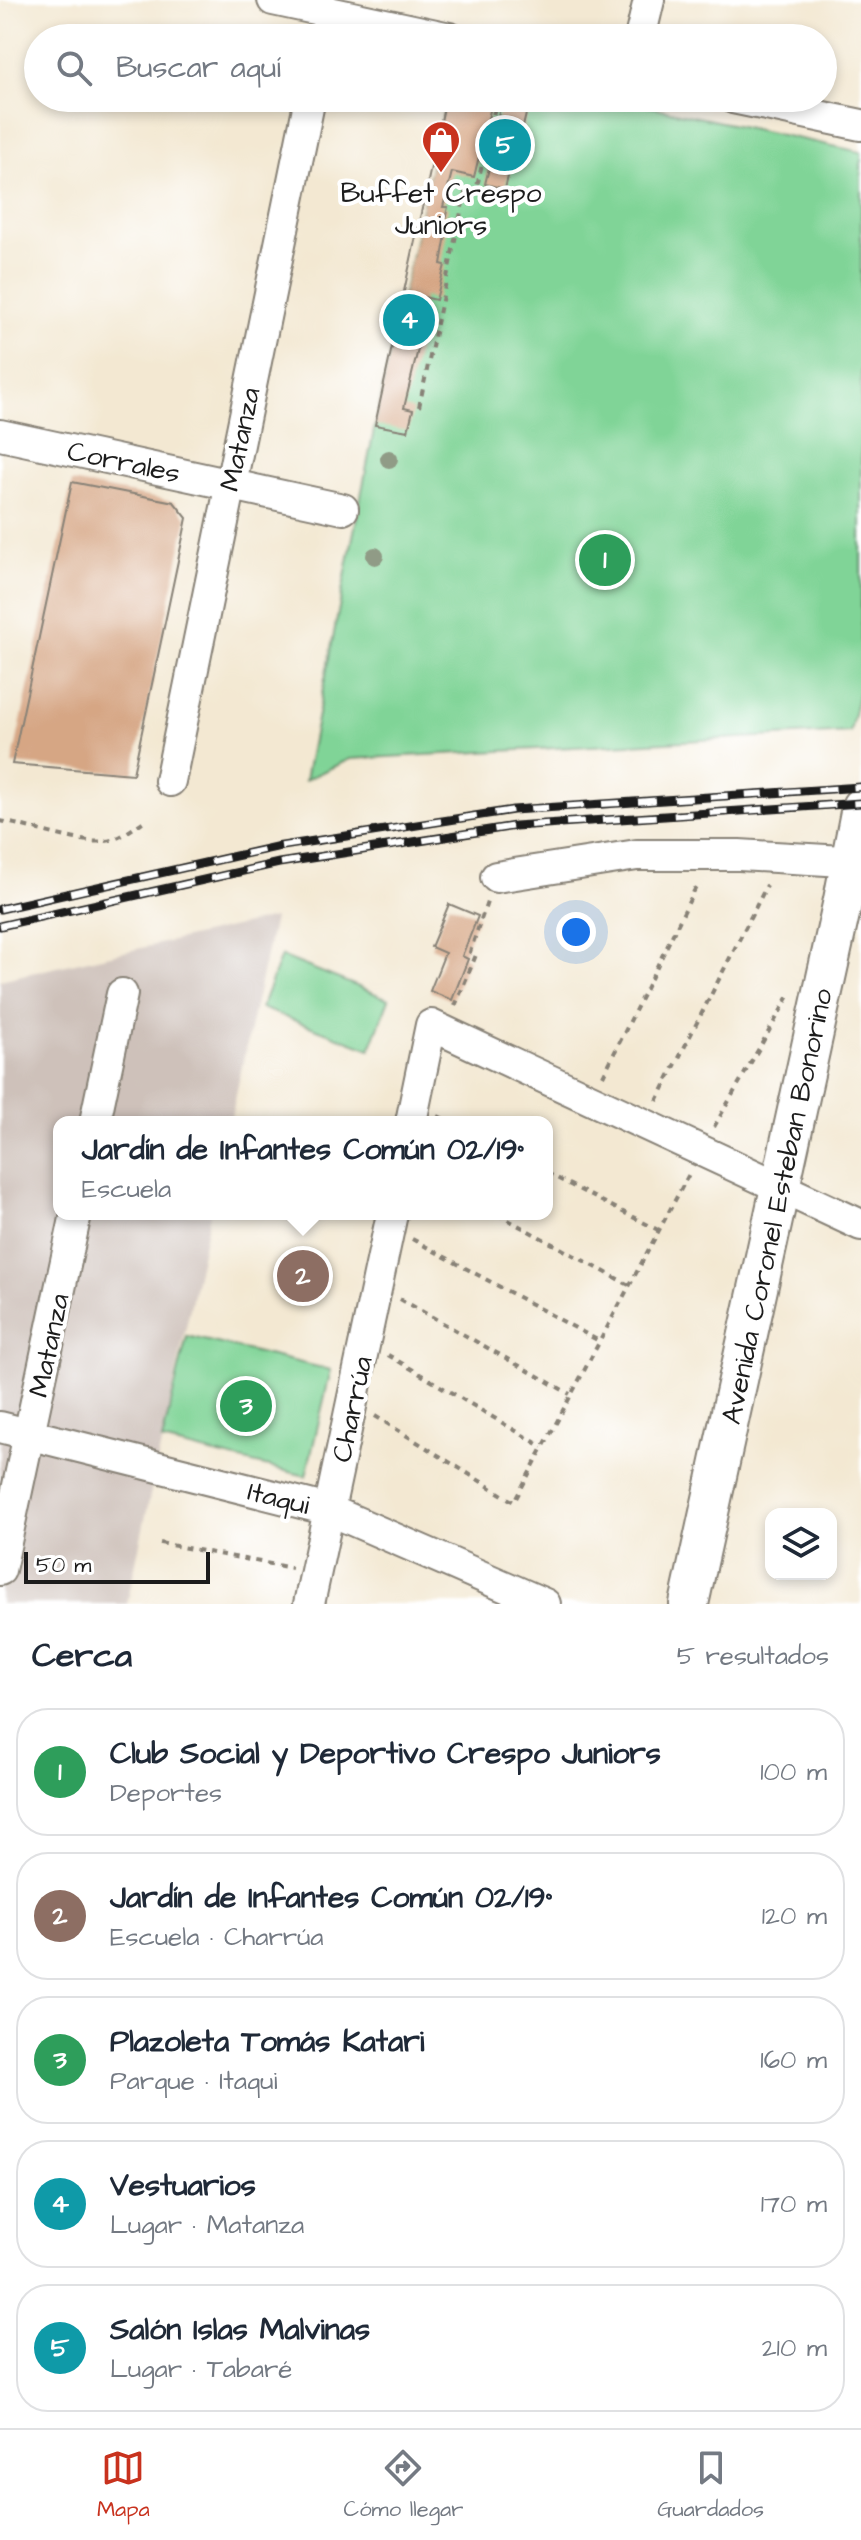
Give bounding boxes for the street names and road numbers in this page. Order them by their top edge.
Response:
street label: Matanza [210,384,270,495]
street label: Corrales [64,432,184,493]
street label: Avenida Coronel Esteban Bonorino [712,985,843,1428]
street label: Matanza [19,1290,79,1401]
street label: Charrúa [322,1353,383,1466]
street label: Itaqui [244,1472,314,1525]

